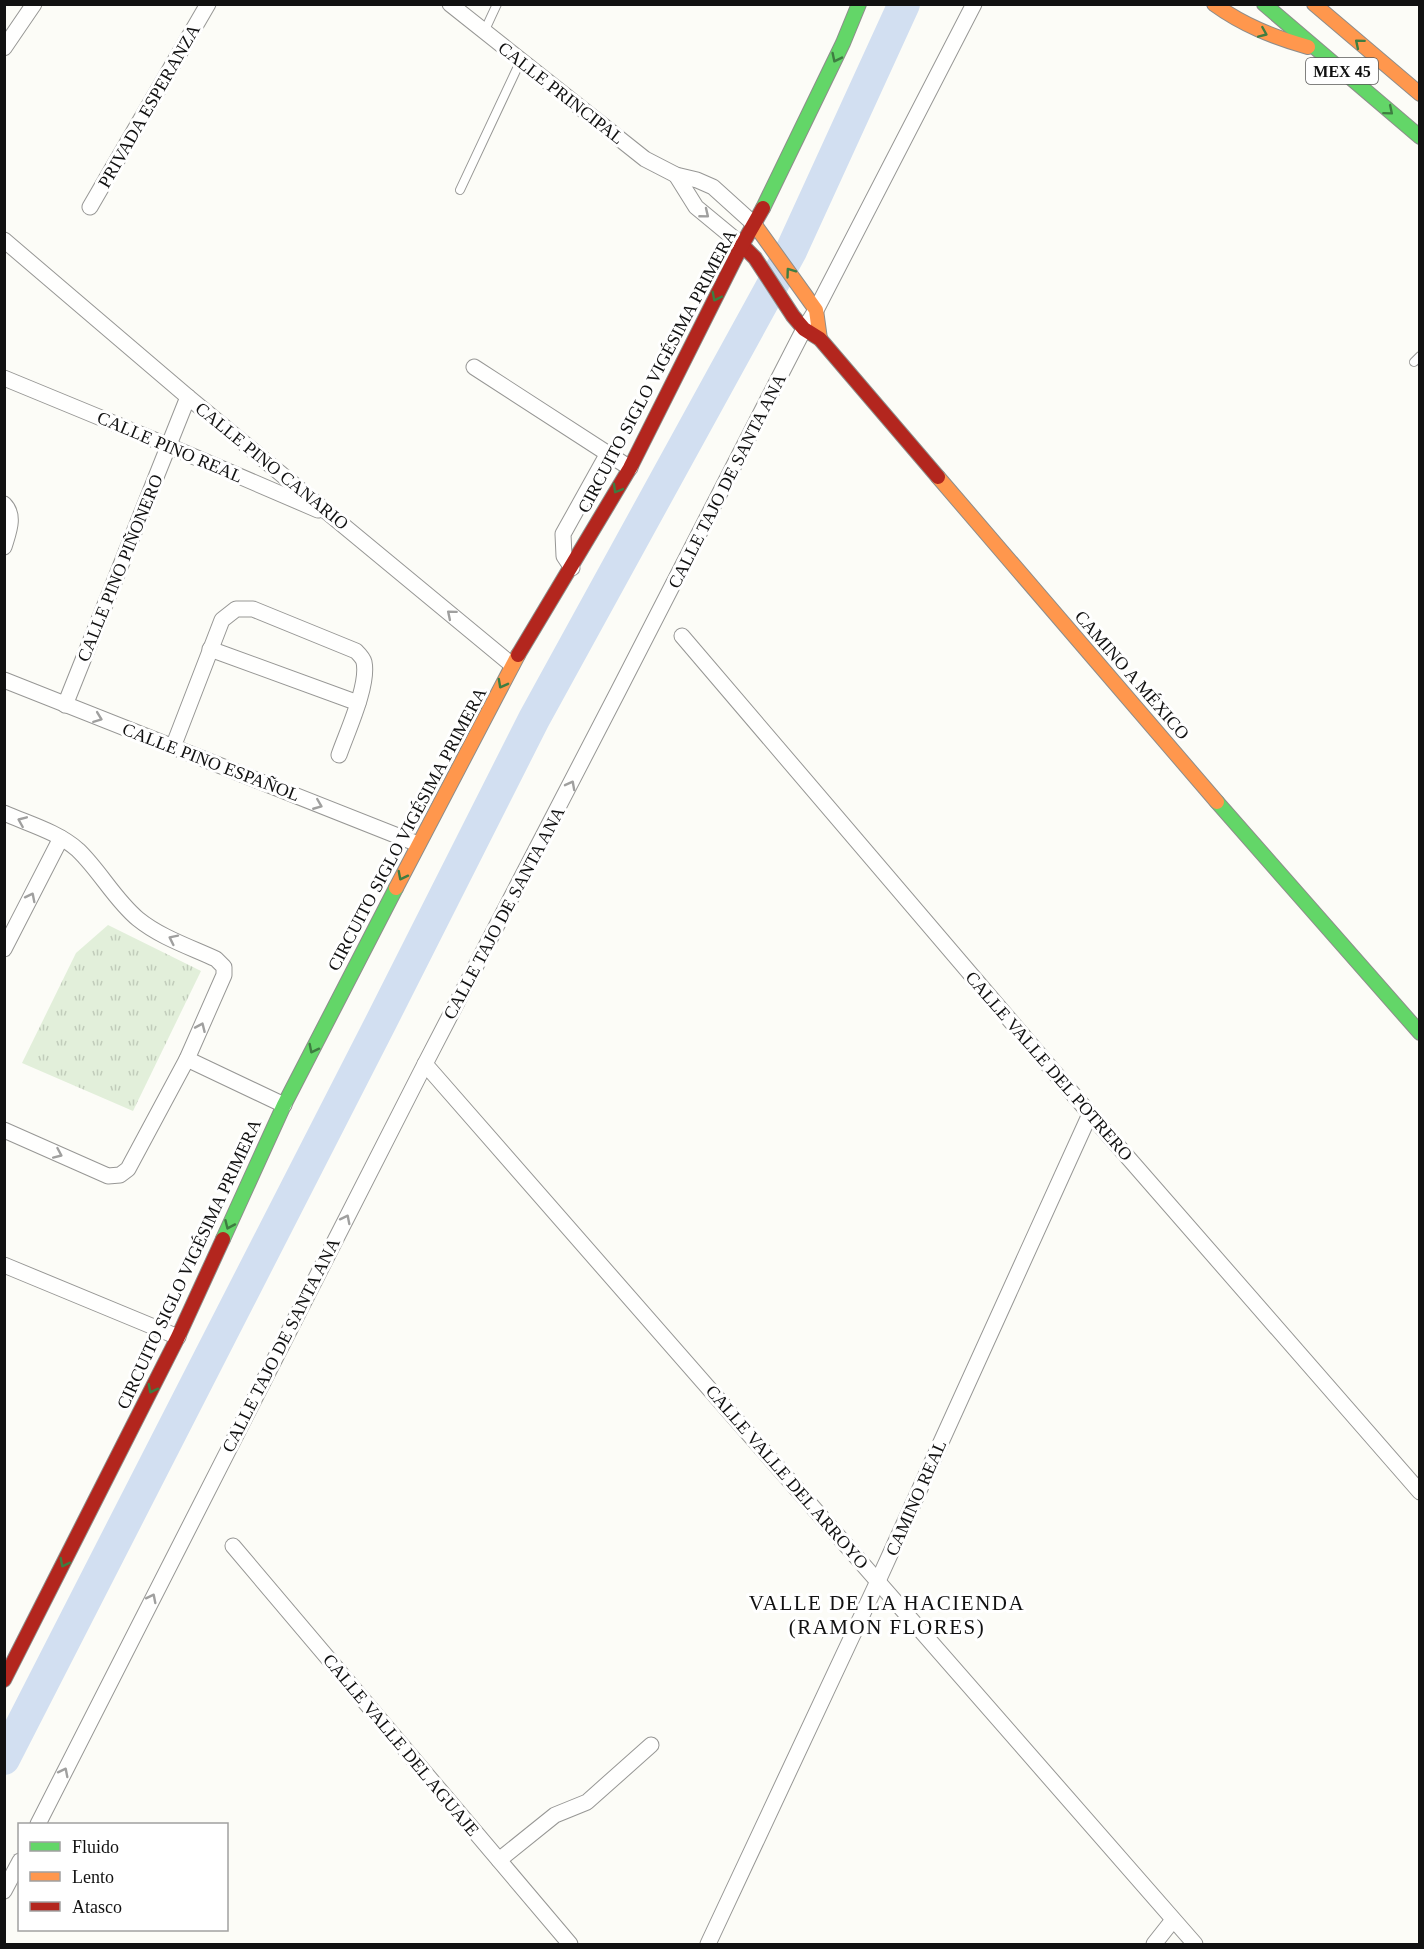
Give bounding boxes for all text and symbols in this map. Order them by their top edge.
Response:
street label: PRIVADA ESPERANZA [94,21,204,191]
one-way arrow [1257,26,1268,38]
street label: CALLE PRINCIPAL [494,38,628,148]
one-way arrow [1355,39,1366,50]
one-way arrow [831,52,843,63]
road number: MEX 45 [1306,58,1378,84]
one-way arrow [1382,104,1393,115]
one-way arrow [698,206,709,217]
street label: CIRCUITO SIGLO VIGÉSIMA PRIMERA [573,226,740,516]
one-way arrow [786,267,797,278]
one-way arrow [711,291,723,302]
street label: CALLE TAJO DE SANTA ANA [664,371,790,591]
street label: CALLE PINO CANARIO [191,398,353,534]
street label: CALLE PINO REAL [94,407,246,487]
street label: CALLE PINO PIÑONERO [72,471,167,664]
one-way arrow [613,483,625,493]
street label: CAMINO A MÉXICO [1071,606,1194,743]
one-way arrow [447,611,458,622]
one-way arrow [498,678,509,689]
street label: CIRCUITO SIGLO VIGÉSIMA PRIMERA [323,684,490,974]
one-way arrow [92,711,103,723]
street label: CALLE PINO ESPAÑOL [119,718,303,805]
one-way arrow [564,780,575,791]
one-way arrow [312,797,323,810]
street label: CALLE TAJO DE SANTA ANA [439,803,569,1023]
one-way arrow [17,816,28,828]
one-way arrow [398,870,409,880]
one-way arrow [24,893,35,904]
one-way arrow [168,934,179,946]
street label: CALLE VALLE DEL POTRERO [961,967,1137,1165]
one-way arrow [194,1022,206,1033]
one-way arrow [308,1043,320,1054]
street label: CIRCUITO SIGLO VIGÉSIMA PRIMERA [112,1115,265,1412]
one-way arrow [51,1146,62,1158]
one-way arrow [338,1214,350,1225]
one-way arrow [224,1219,236,1230]
street label: CALLE TAJO DE SANTA ANA [218,1235,344,1455]
street label: CALLE VALLE DEL ARROYO [702,1381,872,1573]
one-way arrow [148,1383,159,1394]
street label: CAMINO REAL [882,1437,950,1559]
one-way arrow [59,1557,71,1568]
district label: VALLE DE LA HACIENDA (RAMON FLORES) [749,1591,1025,1639]
one-way arrow [144,1593,156,1604]
street label: CALLE VALLE DEL AGUAJE [319,1650,483,1840]
one-way arrow [57,1768,69,1779]
legend [18,1823,228,1931]
text: Fluido [72,1837,119,1857]
text: Lento [72,1867,114,1887]
text: Atasco [72,1897,122,1917]

